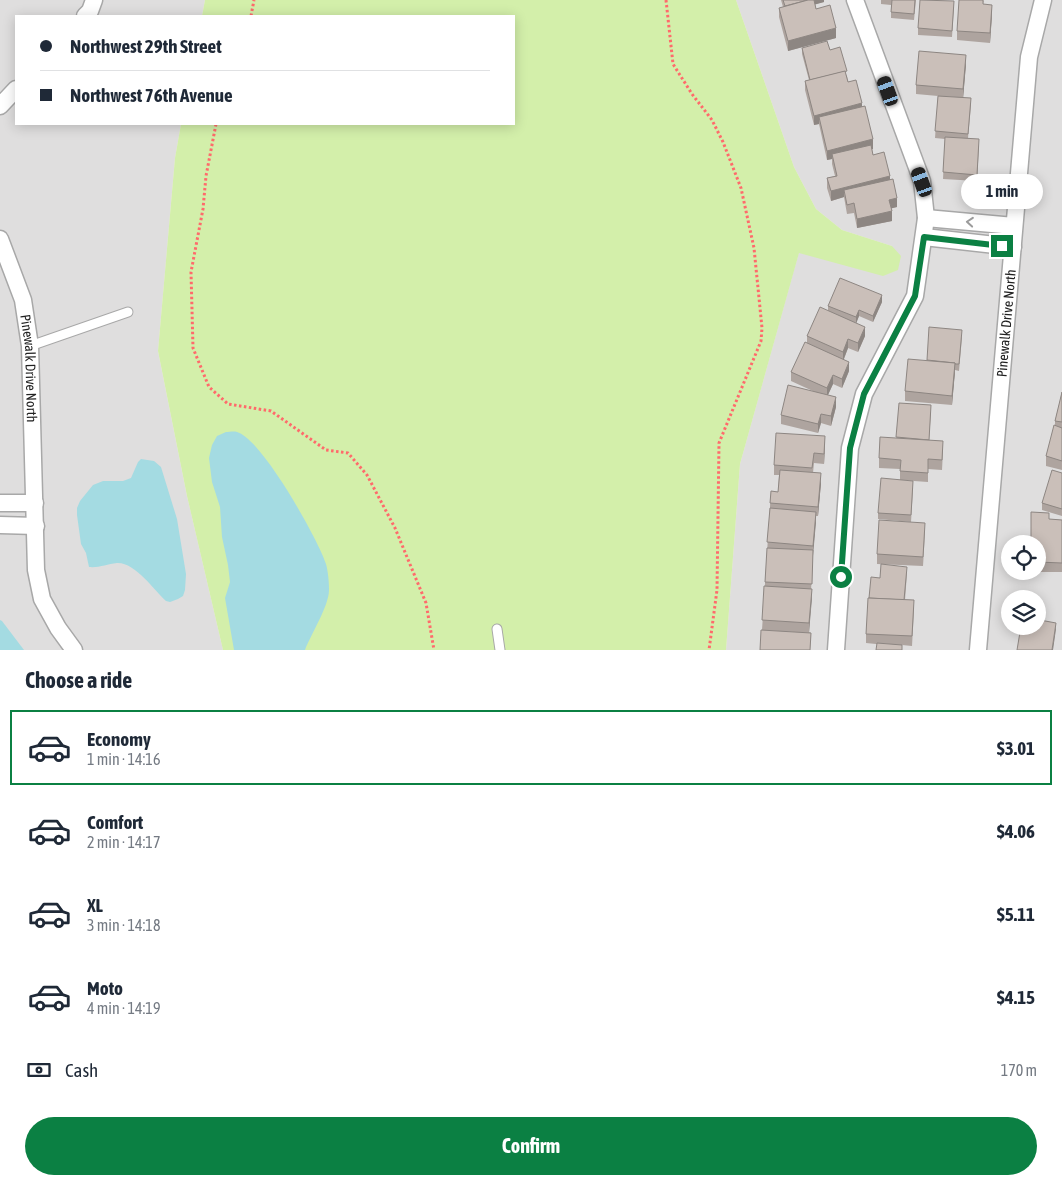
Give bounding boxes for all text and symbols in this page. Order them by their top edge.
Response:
text: Northwest 29th Street [70,35,222,57]
car [875,74,900,108]
text: Northwest 76th Avenue [70,84,233,106]
car [909,165,934,199]
callout: 1 min [961,174,1043,208]
text: 1 min [986,182,1018,200]
one-way arrow [966,217,974,228]
route end [991,235,1013,257]
street label: Pinewalk Drive North [993,269,1019,378]
street label: Pinewalk Drive North [17,313,40,423]
map controls [1001,535,1046,635]
button: locate [1001,535,1046,580]
route start [830,566,852,588]
button: layers [1001,590,1046,635]
text: Choose a ride [25,667,132,693]
icon: car [27,725,72,770]
text: Economy [87,728,151,750]
text: $3.01 [997,737,1035,759]
text: 1 min · 14:16 [87,750,160,768]
icon: car [27,808,72,853]
text: Comfort [87,811,143,833]
text: $4.06 [997,820,1035,842]
text: 2 min · 14:17 [87,833,160,851]
icon: car [27,891,72,936]
text: XL [87,894,103,916]
text: $5.11 [997,903,1035,925]
text: 3 min · 14:18 [87,916,160,934]
icon: car [27,974,72,1019]
text: Moto [87,977,123,999]
text: $4.15 [997,986,1035,1008]
text: 4 min · 14:19 [87,999,160,1017]
icon: cash [25,1056,53,1084]
text: Cash [65,1059,98,1081]
text: 170 m [1001,1061,1037,1079]
button: Confirm [25,1117,1037,1175]

